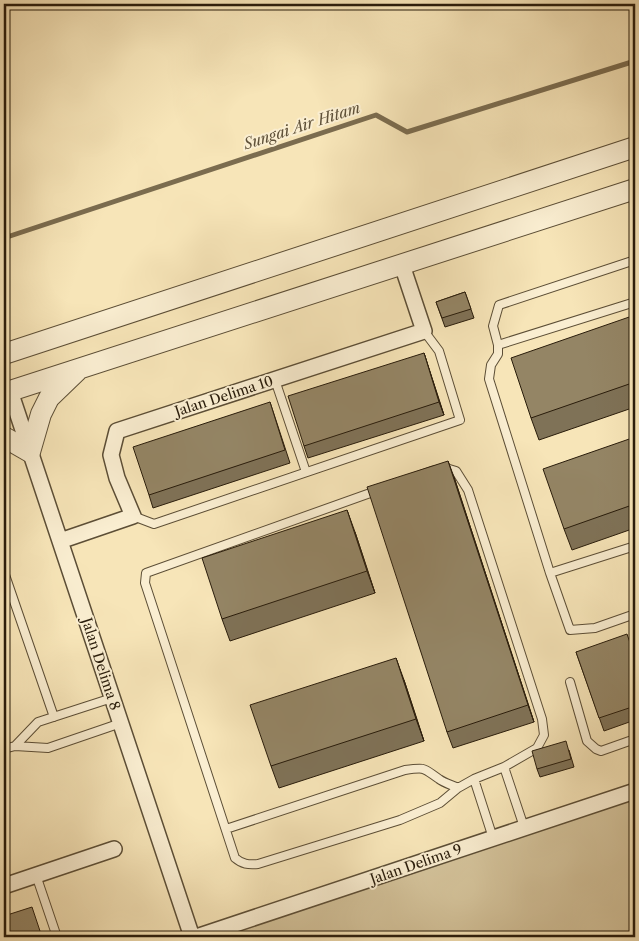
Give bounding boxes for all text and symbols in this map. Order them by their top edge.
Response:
water label: Sungai Air Hitam [240,98,363,154]
street label: Jalan Delima 10 [171,372,276,421]
street label: Jalan Delima 8 [77,614,124,712]
street label: Jalan Delima 9 [366,840,464,889]

